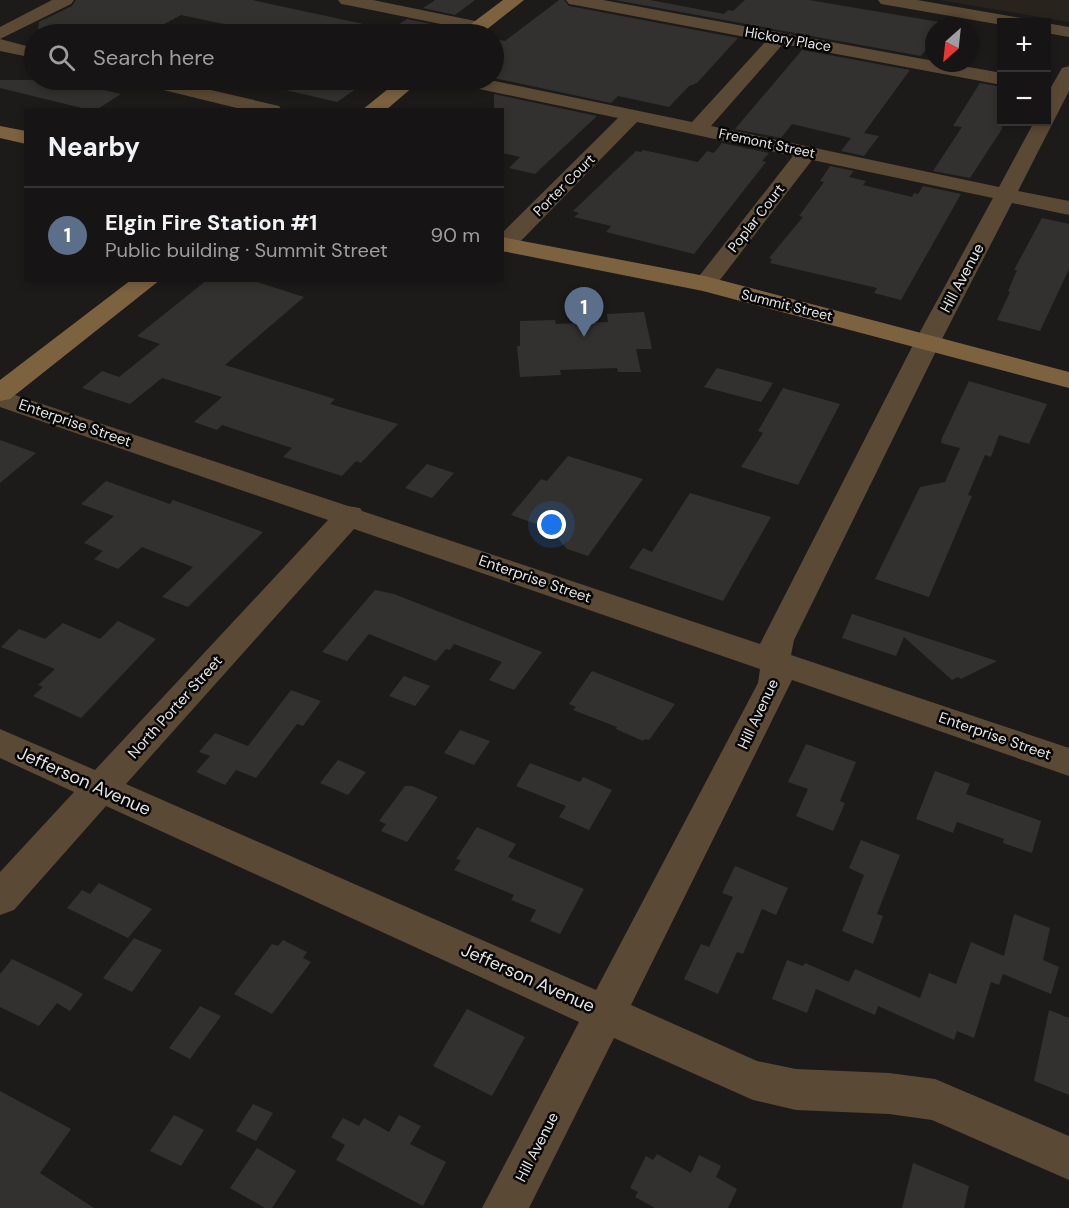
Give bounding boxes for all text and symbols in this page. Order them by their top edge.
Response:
north arrow [925,18,979,72]
map controls [997,18,1051,126]
button: + [997,18,1051,72]
street label: Hickory Place [743,23,833,55]
search box [24,24,504,90]
icon: search [45,41,78,74]
text: Search here [93,43,214,72]
button: − [997,72,1051,126]
street label: Fremont Street [717,124,817,162]
text: Nearby [48,130,140,164]
street label: Porter Court [529,150,599,220]
street label: Poplar Court [724,180,788,256]
text: Elgin Fire Station #1 [105,208,317,237]
text: 1 [64,222,71,248]
text: 90 m [431,222,480,248]
text: Public building · Summit Street [105,237,388,263]
street label: Hill Avenue [935,240,989,316]
street label: Summit Street [740,285,834,325]
pin: 1 [564,288,604,337]
street label: Enterprise Street [16,394,134,452]
your location [537,510,566,539]
street label: Enterprise Street [476,550,594,608]
street label: North Porter Street [123,651,227,763]
street label: Hill Avenue [733,676,783,752]
street label: Enterprise Street [936,707,1054,765]
street label: Jefferson Avenue [13,741,155,821]
street label: Jefferson Avenue [457,938,599,1018]
street label: Hill Avenue [511,1109,563,1185]

